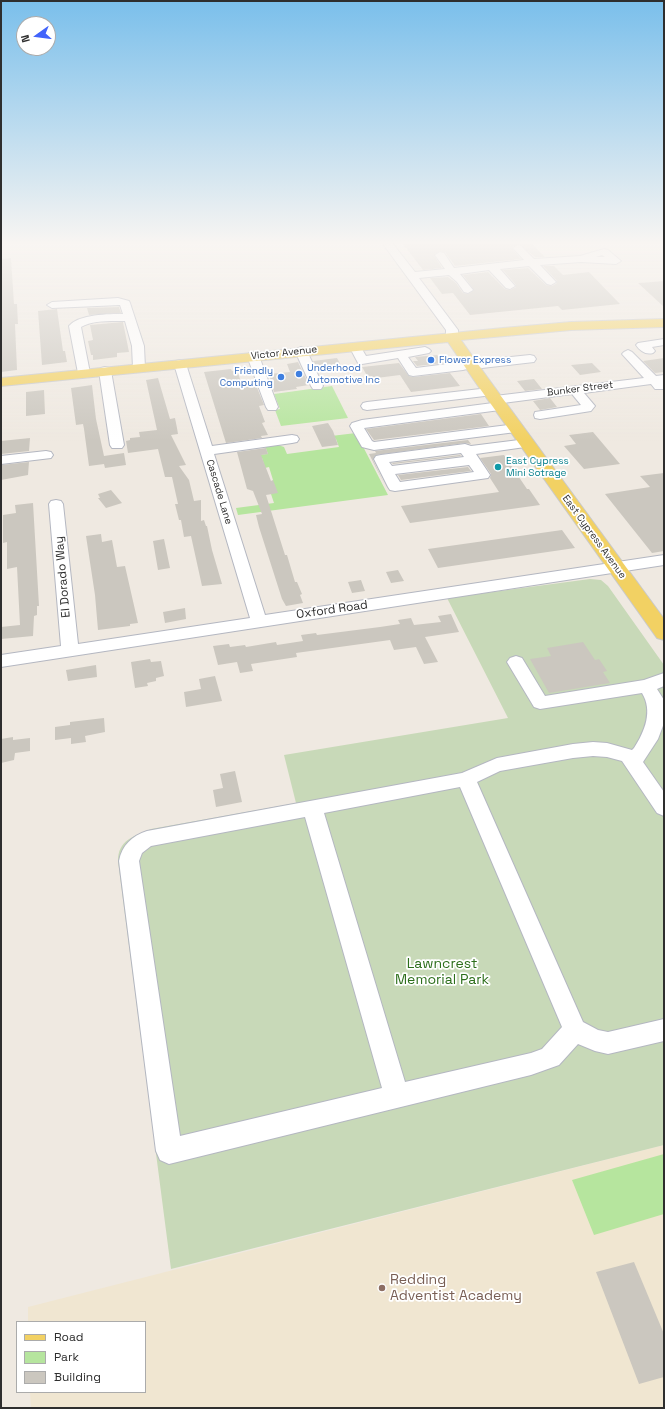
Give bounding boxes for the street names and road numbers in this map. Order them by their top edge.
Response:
street label: Victor Avenue [250,344,318,362]
street label: Bunker Street [546,379,614,399]
street label: Cascade Lane [203,458,235,526]
street label: East Cypress Avenue [560,493,628,581]
street label: El Dorado Way [52,536,74,618]
street label: Oxford Road [295,598,369,622]

